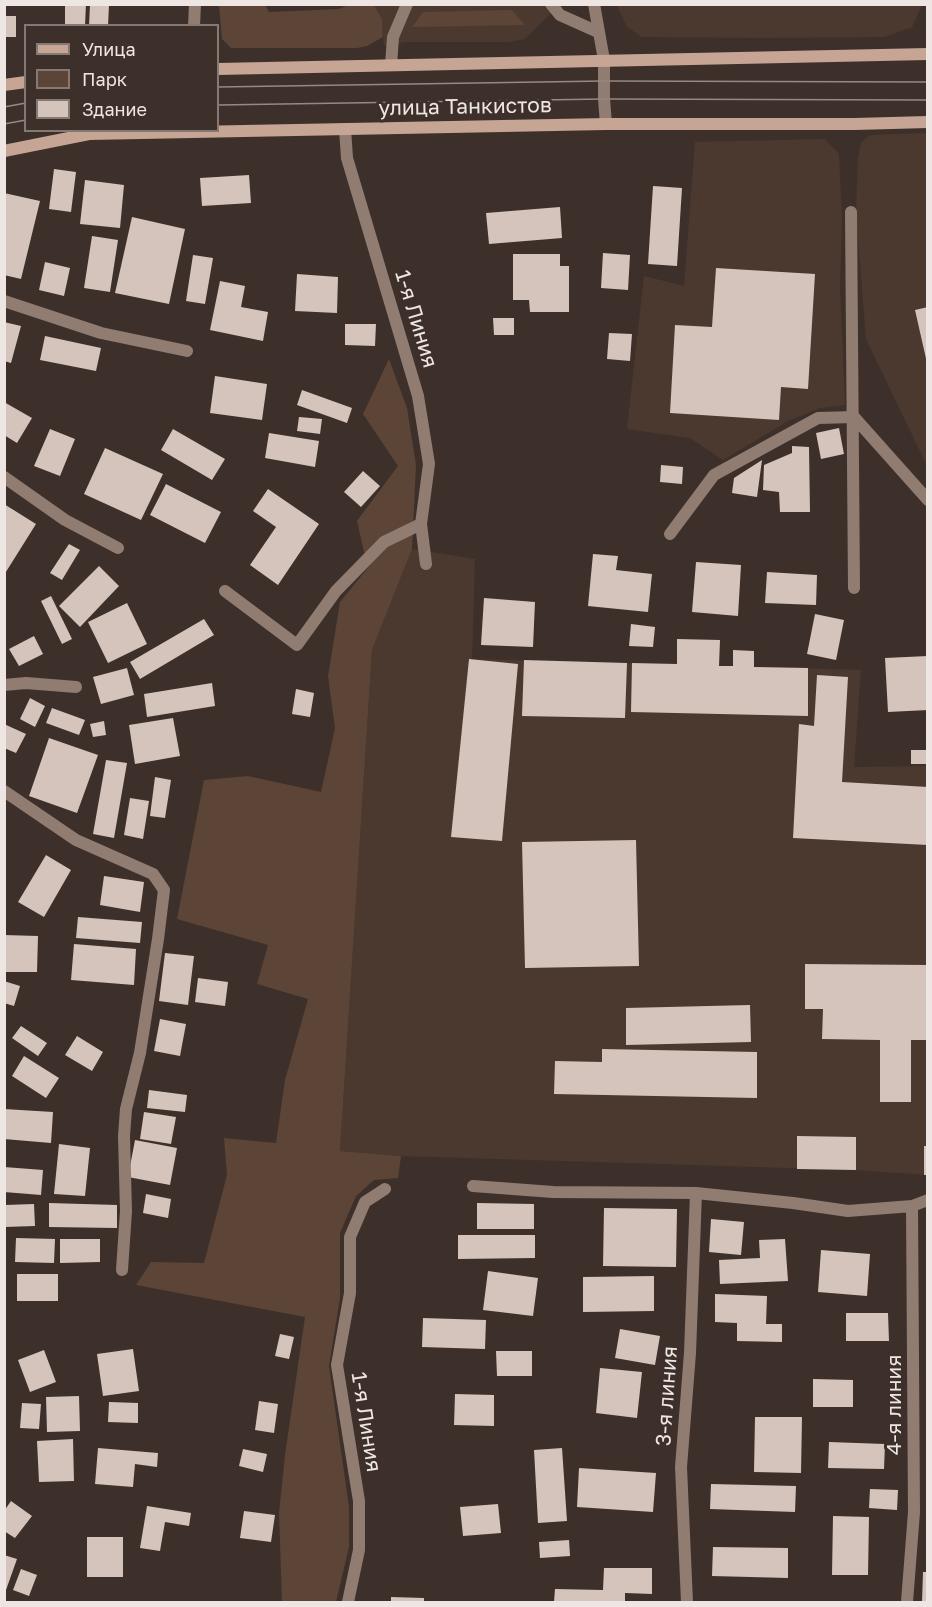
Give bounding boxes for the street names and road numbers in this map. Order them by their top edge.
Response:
street label: улица Танкистов [378,93,552,121]
street label: 1-я Линия [389,267,443,371]
street label: 3-я линия [651,1345,683,1447]
street label: 4-я линия [881,1355,907,1455]
street label: 1-я Линия [346,1370,386,1474]

